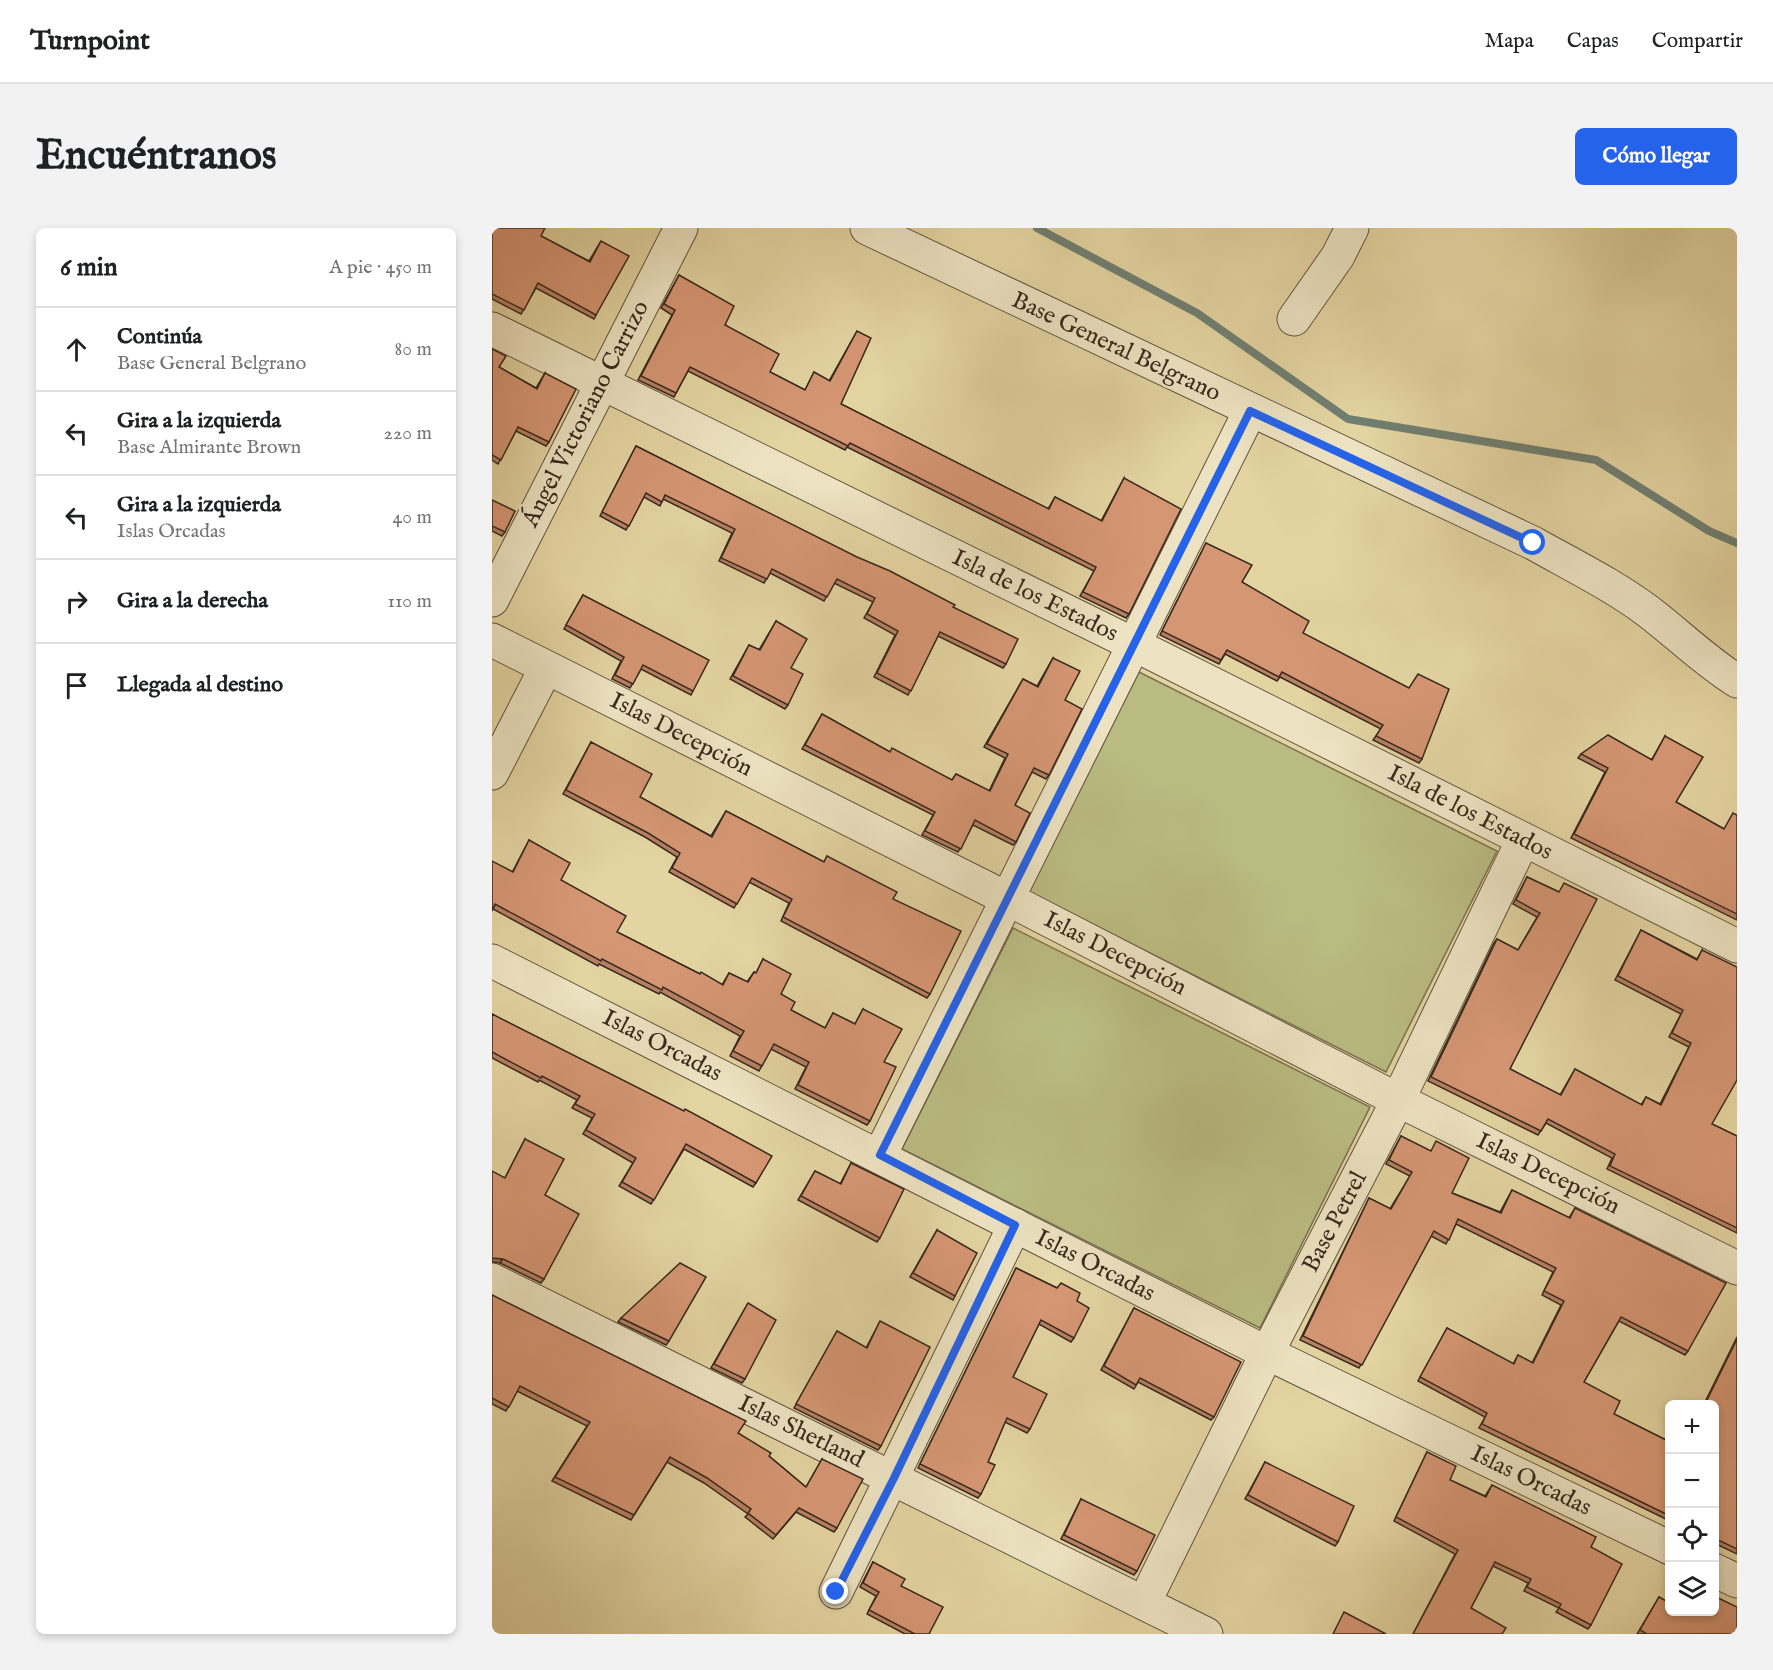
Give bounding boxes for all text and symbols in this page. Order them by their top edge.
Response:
text: Turnpoint [30,24,150,59]
text: Mapa [1485,28,1534,55]
text: Capas [1567,28,1619,55]
text: Compartir [1652,28,1743,55]
button: Cómo llegar [1575,128,1737,185]
text: Encuéntranos [36,130,277,183]
text: 6 min [60,251,118,284]
text: A pie · 450 m [329,255,432,280]
street label: Base General Belgrano [1006,285,1226,409]
street label: Ángel Victoriano Carrizo [515,295,657,533]
text: Continúa [117,323,202,351]
icon: ahead [60,333,93,366]
text: 80 m [395,337,432,362]
text: Base General Belgrano [117,351,306,376]
text: Gira a la izquierda [117,407,281,435]
icon: left [60,417,93,450]
text: 220 m [384,421,432,446]
text: Base Almirante Brown [117,435,301,460]
text: Gira a la izquierda [117,491,281,519]
icon: left [60,501,93,534]
text: 40 m [393,505,432,530]
text: Islas Orcadas [117,519,226,544]
route start [1519,529,1545,555]
street label: Isla de los Estados [947,542,1123,650]
icon: right [60,585,93,618]
text: Gira a la derecha [117,587,268,615]
text: 110 m [388,589,432,614]
icon: arrive [60,669,93,702]
text: Llegada al destino [117,671,283,699]
street label: Islas Decepción [604,686,758,784]
street label: Isla de los Estados [1382,758,1558,868]
street label: Islas Decepción [1038,905,1192,1003]
street label: Islas Orcadas [597,1003,727,1089]
street label: Islas Decepción [1471,1126,1625,1222]
street label: Base Petrel [1295,1166,1375,1278]
street label: Islas Orcadas [1030,1223,1160,1309]
street label: Islas Shetland [733,1388,869,1476]
map controls [1665,1400,1719,1616]
button: + [1665,1400,1719,1454]
street label: Islas Orcadas [1466,1438,1596,1524]
button: − [1665,1454,1719,1508]
button: locate [1665,1508,1719,1562]
button: layers [1665,1562,1719,1616]
route end [822,1578,848,1604]

